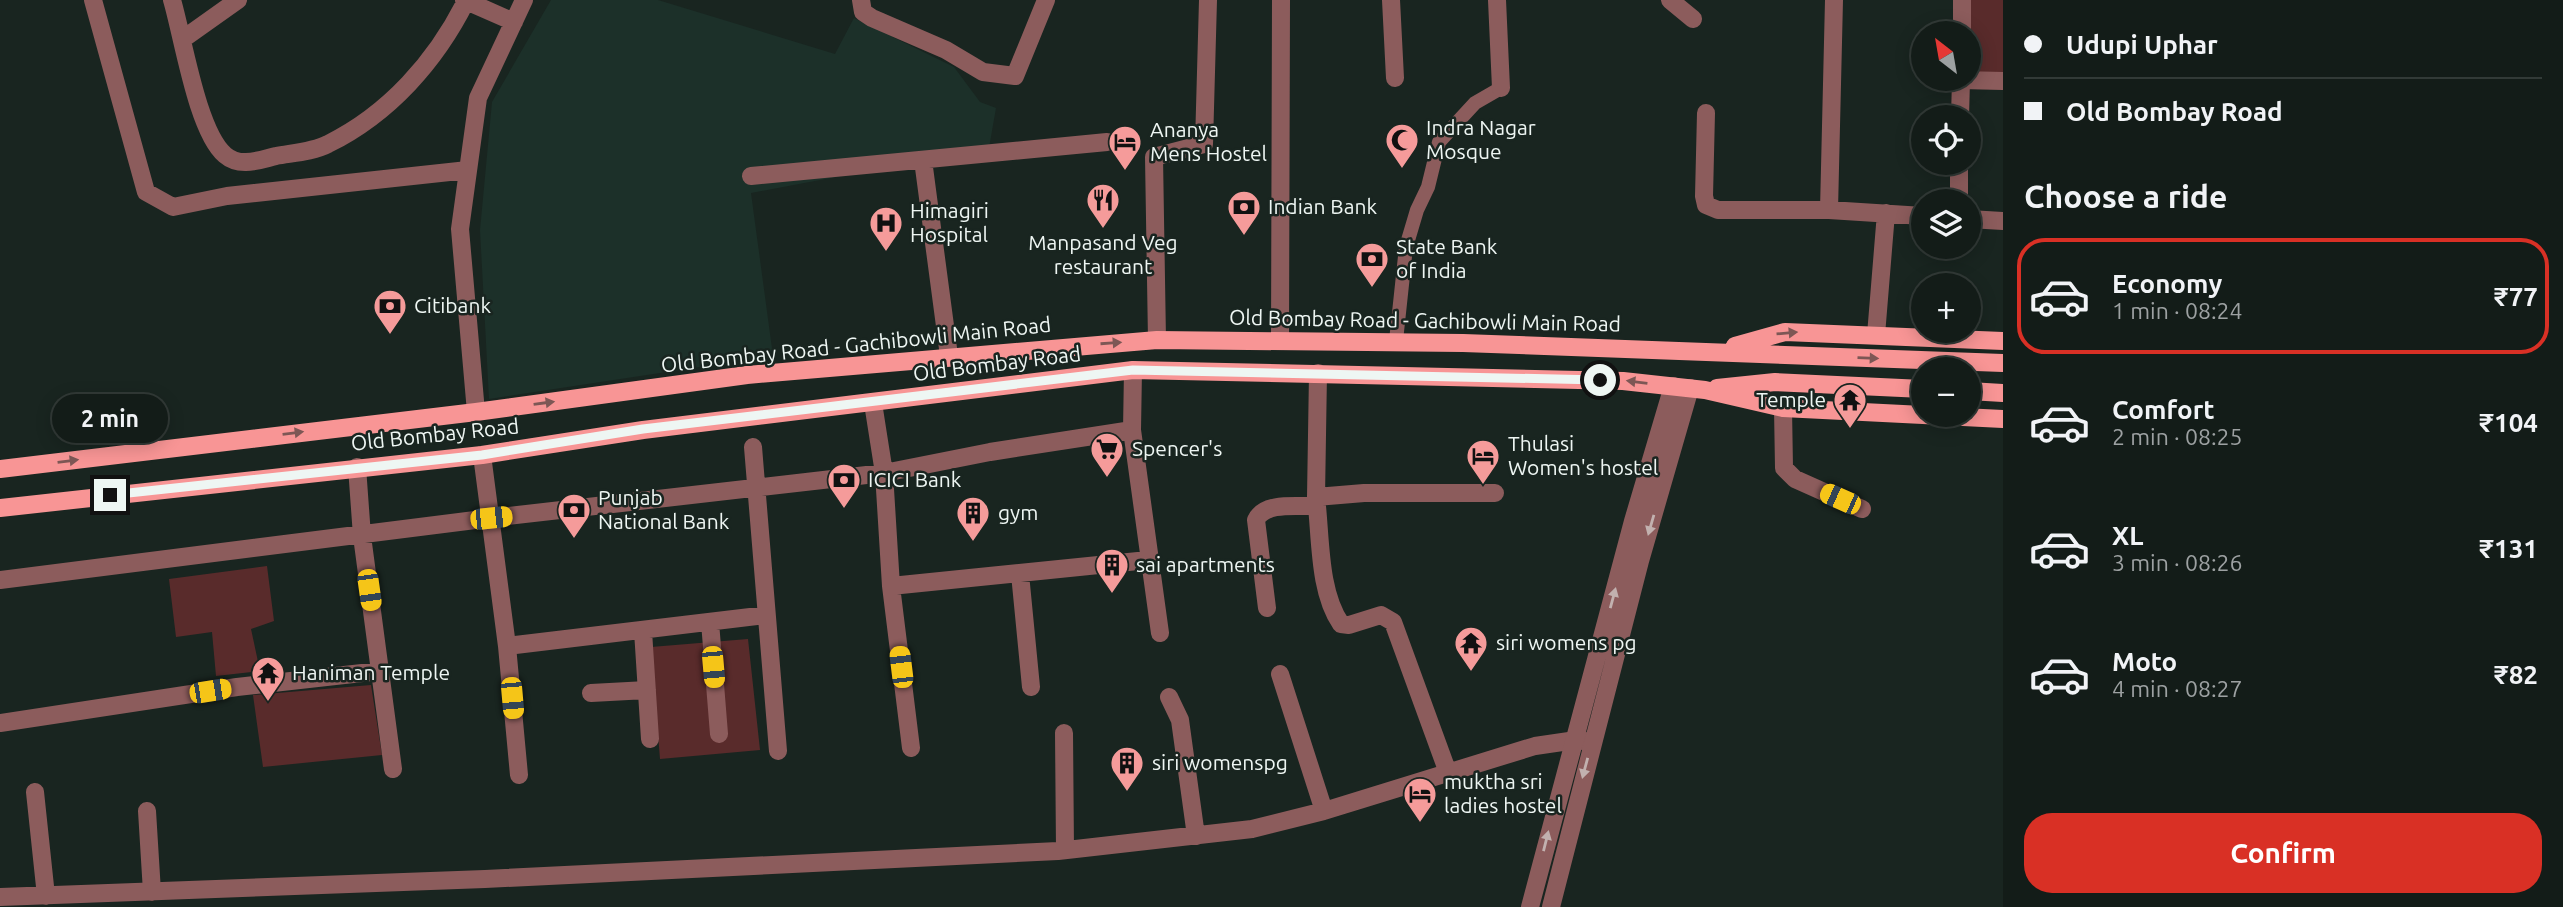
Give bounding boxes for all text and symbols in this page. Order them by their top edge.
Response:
north arrow [1911,21,1981,91]
map controls [1911,21,1981,427]
text: Udupi Uphar [2066,30,2218,59]
text: Old Bombay Road [2066,97,2283,126]
button: locate [1911,105,1981,175]
place label: Indra Nagar Mosque [1426,115,1536,163]
place label: Ananya Mens Hostel [1150,117,1267,165]
mosque icon: Indra Nagar Mosque [1383,121,1421,170]
hotel icon: Ananya Mens Hostel [1106,123,1144,172]
text: Choose a ride [2024,178,2227,214]
restaurant icon: Manpasand Veg restaurant [1084,181,1122,230]
bank icon: Indian Bank [1225,188,1263,237]
button: layers [1911,189,1981,259]
place label: Indian Bank [1268,194,1377,218]
place label: Himagiri Hospital [910,198,989,246]
hospital icon: Himagiri Hospital [867,204,905,253]
place label: Manpasand Veg restaurant [1028,230,1178,278]
place label: State Bank of India [1396,234,1498,282]
bank icon: State Bank of India [1353,240,1391,289]
icon: car [2028,265,2091,328]
text: Economy [2112,269,2222,298]
button: + [1911,273,1981,343]
text: ₹77 [2494,282,2538,311]
bank icon: Citibank [371,287,409,336]
place label: Citibank [414,293,491,317]
text: 1 min · 08:24 [2112,298,2243,323]
street label: Old Bombay Road - Gachibowli Main Road [1229,305,1621,335]
street label: Old Bombay Road - Gachibowli Main Road [660,312,1052,378]
one-way arrow [1776,327,1798,338]
one-way arrow [1100,337,1122,348]
street label: Old Bombay Road [912,341,1082,387]
one-way arrow [1857,352,1879,363]
button: − [1911,357,1981,427]
route start [1584,364,1616,396]
one-way arrow [1626,377,1648,388]
temple icon: Temple [1831,381,1869,430]
place label: Temple [1756,387,1826,411]
icon: car [2028,391,2091,454]
callout: 2 min [52,393,168,442]
text: Comfort [2112,395,2215,424]
one-way arrow [533,398,555,409]
text: 2 min [81,406,139,431]
text: ₹104 [2479,408,2538,437]
street label: Old Bombay Road [350,413,520,455]
text: 2 min · 08:25 [2112,424,2243,449]
one-way arrow [283,427,305,438]
supermarket icon: Spencer's [1088,430,1126,479]
place label: Thulasi Women's hostel [1508,431,1658,479]
place label: Spencer's [1132,436,1222,460]
hotel icon: Thulasi Women's hostel [1464,437,1502,486]
one-way arrow [57,455,79,466]
bank icon: ICICI Bank [825,461,863,510]
place label: ICICI Bank [868,467,962,491]
route end [94,479,126,511]
car [1817,481,1864,517]
place label: Punjab National Bank [598,485,730,533]
bank icon: Punjab National Bank [555,491,593,540]
building icon: gym [954,494,992,543]
place label: gym [998,500,1038,524]
car [470,505,513,531]
one-way arrow [1645,514,1655,535]
icon: car [2028,517,2091,580]
text: XL [2112,521,2143,550]
text: ₹131 [2479,534,2538,563]
building icon: sai apartments [1093,546,1131,595]
text: 3 min · 08:26 [2112,550,2243,575]
place label: sai apartments [1136,552,1275,576]
car [356,568,383,612]
one-way arrow [1608,587,1618,608]
temple icon: siri womens pg [1452,624,1490,673]
place label: siri womens pg [1496,630,1637,654]
icon: car [2028,643,2091,706]
car [701,645,726,689]
car [889,645,914,689]
text: Moto [2112,647,2177,676]
temple icon: Haniman Temple [249,654,287,703]
place label: Haniman Temple [292,660,450,684]
text: ₹82 [2494,660,2538,689]
car [500,676,525,720]
text: 4 min · 08:27 [2112,676,2243,701]
car [188,677,233,705]
building icon: siri womenspg [1108,744,1146,793]
place label: siri womenspg [1152,750,1288,774]
one-way arrow [1579,757,1590,779]
place label: muktha sri ladies hostel [1444,769,1562,817]
hotel icon: muktha sri ladies hostel [1401,775,1439,824]
button: Confirm [2024,813,2542,893]
one-way arrow [1541,830,1552,852]

